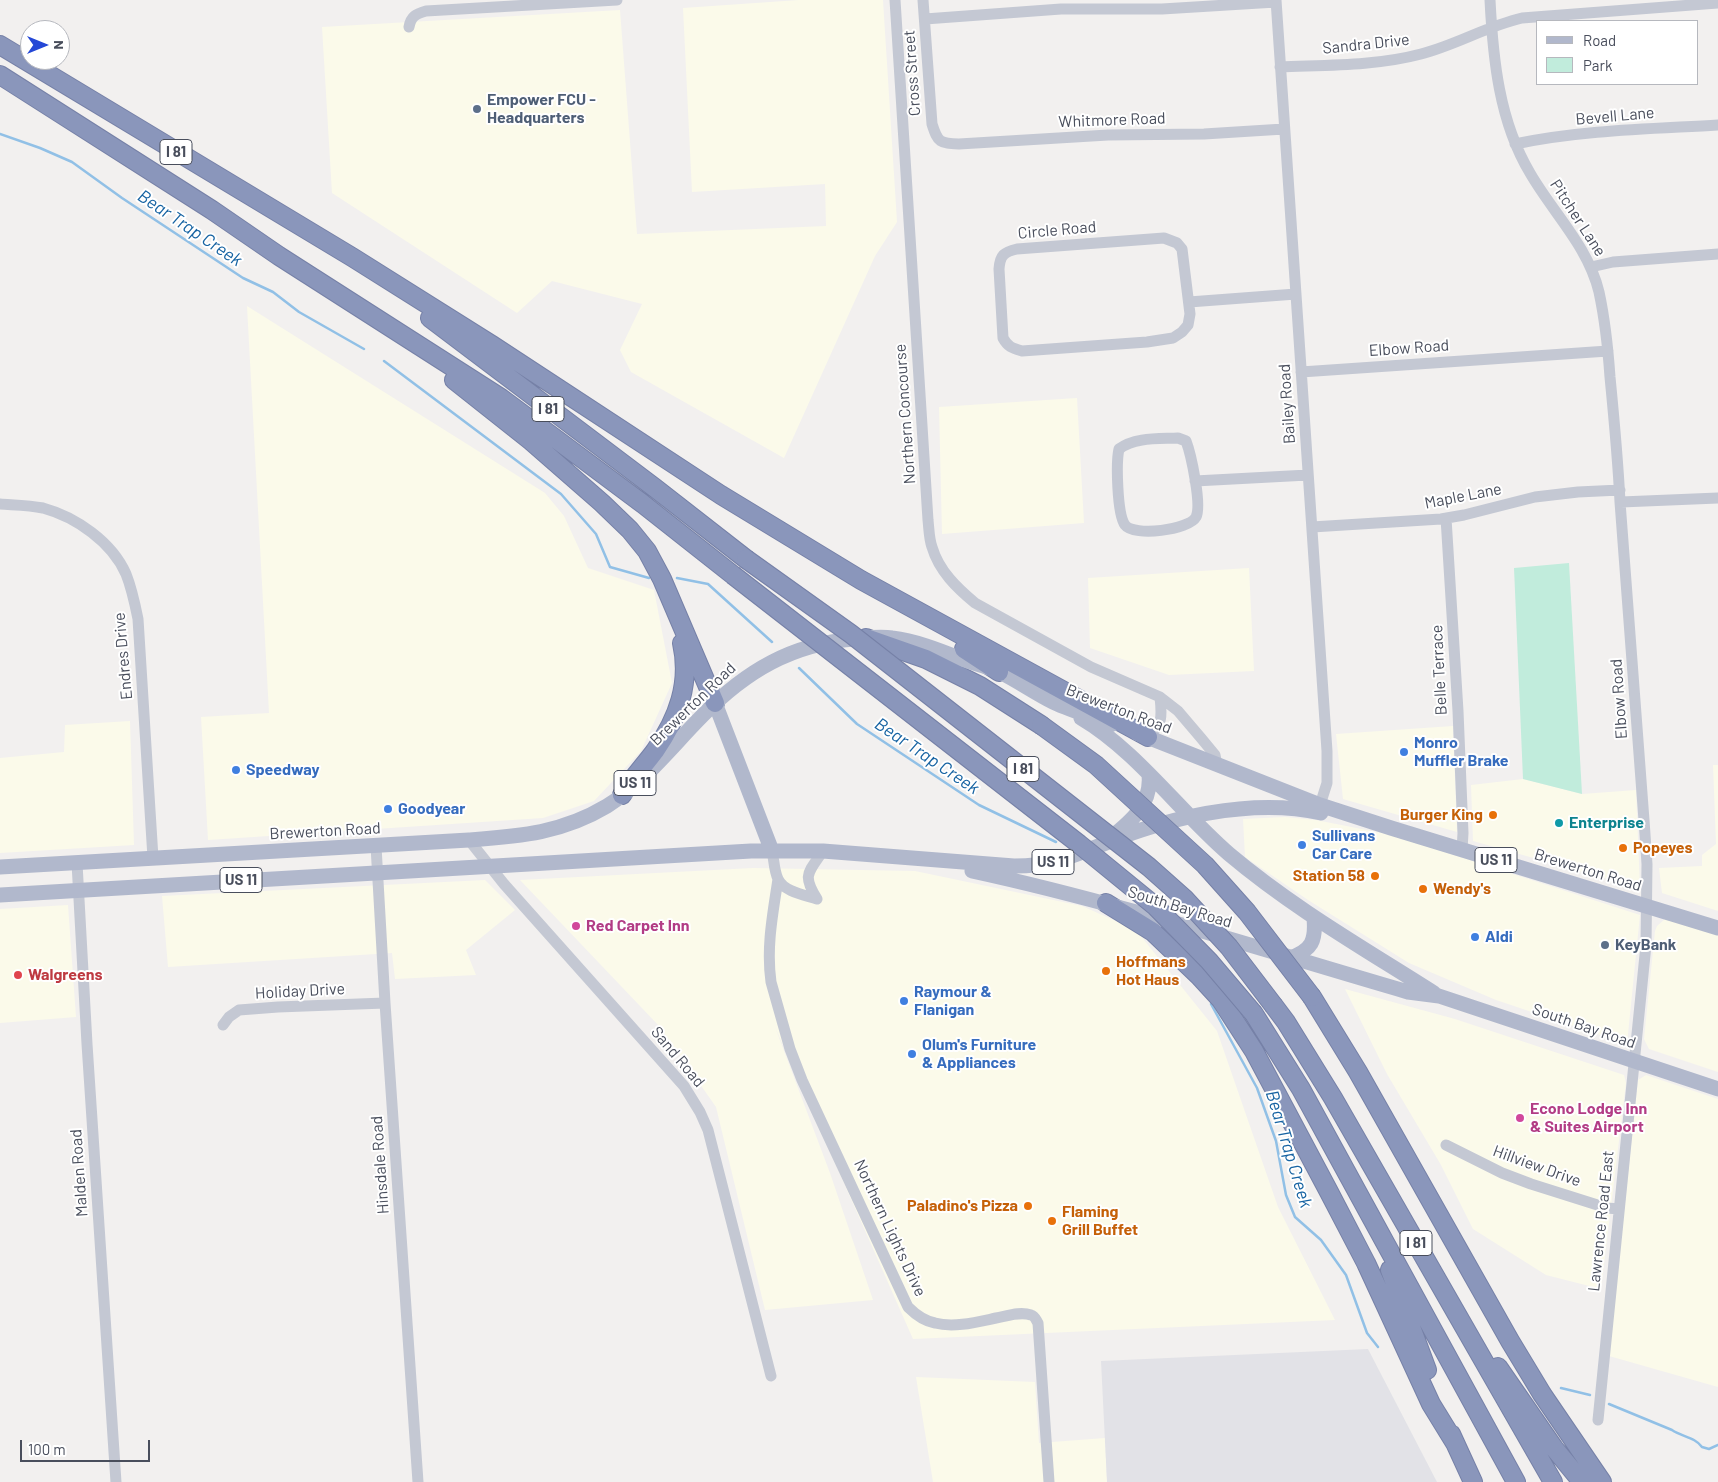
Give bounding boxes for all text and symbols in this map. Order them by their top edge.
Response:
north arrow [20,20,70,70]
legend [1536,20,1698,85]
street label: Cross Street [899,29,925,117]
street label: Sandra Drive [1321,30,1411,58]
text: Road [1583,31,1616,49]
text: N [51,40,68,50]
text: Park [1583,56,1612,74]
place label: Empower FCU - Headquarters [487,90,596,128]
marker: Empower FCU - Headquarters [471,103,483,115]
street label: Bevell Lane [1575,103,1655,129]
street label: Whitmore Road [1058,109,1166,131]
road number: I 81 [160,140,192,164]
street label: Pitcher Lane [1546,176,1610,260]
water label: Bear Trap Creek [134,185,246,271]
street label: Circle Road [1017,217,1097,243]
street label: Elbow Road [1368,336,1450,360]
street label: Northern Concourse [891,343,919,485]
street label: Bailey Road [1275,363,1299,445]
road number: I 81 [532,396,564,422]
street label: Maple Lane [1423,479,1503,513]
street label: Endres Drive [110,612,136,700]
street label: Belle Terrace [1427,624,1451,716]
street label: Brewerton Road [646,658,740,750]
street label: Elbow Road [1607,658,1631,740]
street label: Brewerton Road [1064,680,1174,738]
water label: Bear Trap Creek [871,713,983,799]
place label: Monro Muffler Brake [1414,733,1509,771]
marker: Monro Muffler Brake [1398,746,1410,758]
road number: I 81 [1007,756,1039,782]
place label: Speedway [246,760,319,780]
marker: Speedway [230,764,242,776]
road number: US 11 [614,770,656,796]
place label: Goodyear [398,799,465,819]
marker: Goodyear [382,803,394,815]
place label: Burger King [1400,805,1483,825]
marker: Burger King [1487,809,1499,821]
place label: Enterprise [1569,813,1644,833]
marker: Enterprise [1553,817,1565,829]
street label: Brewerton Road [269,818,381,844]
place label: Sullivans Car Care [1312,826,1375,864]
place label: Popeyes [1633,838,1693,858]
marker: Sullivans Car Care [1296,839,1308,851]
marker: Popeyes [1617,842,1629,854]
street label: Brewerton Road [1532,845,1644,895]
road number: US 11 [1475,848,1517,872]
road number: US 11 [1032,850,1074,874]
place label: Station 58 [1293,866,1365,886]
road number: US 11 [220,868,262,892]
marker: Station 58 [1369,870,1381,882]
place label: Wendy's [1433,879,1491,899]
street label: South Bay Road [1125,882,1235,932]
marker: Wendy's [1417,883,1429,895]
place label: Red Carpet Inn [586,916,690,936]
marker: Red Carpet Inn [570,920,582,932]
place label: Aldi [1485,927,1513,947]
marker: Aldi [1469,931,1481,943]
place label: KeyBank [1615,935,1676,955]
marker: KeyBank [1599,939,1611,951]
place label: Hoffmans Hot Haus [1116,952,1186,990]
place label: Walgreens [28,965,102,985]
marker: Hoffmans Hot Haus [1100,965,1112,977]
marker: Walgreens [12,969,24,981]
street label: Holiday Drive [255,979,345,1003]
place label: Raymour & Flanigan [914,982,992,1020]
marker: Raymour & Flanigan [898,995,910,1007]
street label: South Bay Road [1530,999,1638,1053]
street label: Sand Road [647,1023,709,1091]
place label: Olum's Furniture & Appliances [922,1035,1036,1073]
marker: Olum's Furniture & Appliances [906,1048,918,1060]
water label: Bear Trap Creek [1261,1088,1317,1210]
place label: Econo Lodge Inn & Suites Airport [1530,1099,1647,1137]
marker: Econo Lodge Inn & Suites Airport [1514,1112,1526,1124]
street label: Hinsdale Road [367,1115,393,1215]
street label: Malden Road [66,1129,92,1217]
street label: Hillview Drive [1490,1141,1584,1191]
street label: Lawrence Road East [1584,1150,1618,1292]
street label: Northern Lights Drive [850,1157,930,1299]
place label: Paladino's Pizza [907,1196,1018,1216]
marker: Paladino's Pizza [1022,1200,1034,1212]
place label: Flaming Grill Buffet [1062,1202,1138,1240]
marker: Flaming Grill Buffet [1046,1215,1058,1227]
road number: I 81 [1400,1230,1432,1256]
scale bar [22,1430,152,1462]
text: 100 m [28,1440,66,1458]

